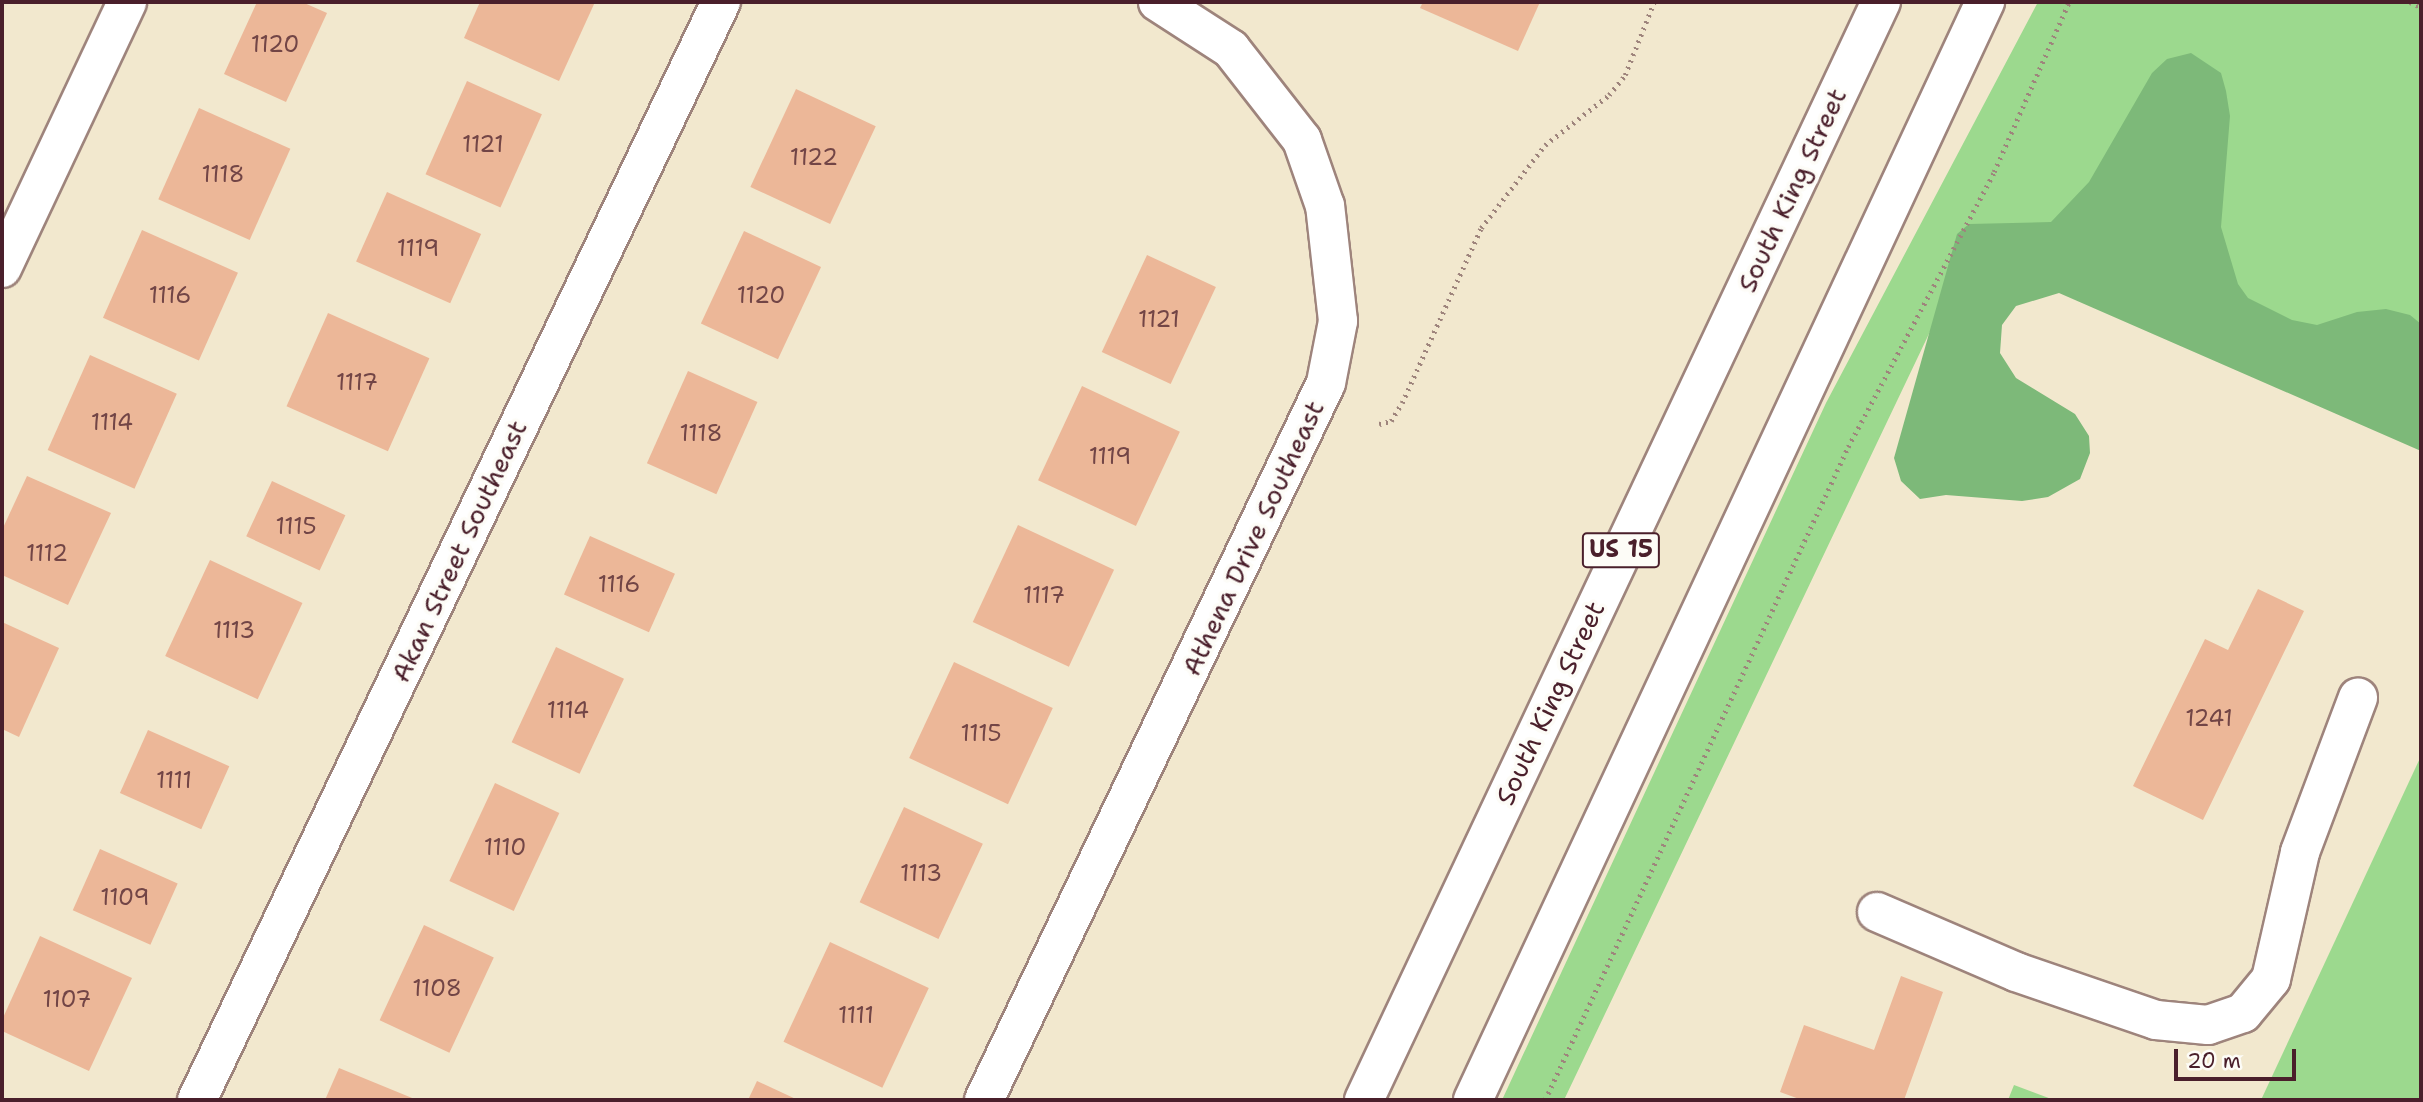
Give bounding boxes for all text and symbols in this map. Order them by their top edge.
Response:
house number: 1120 [251,30,299,58]
street label: South King Street [1731,83,1853,297]
house number: 1121 [462,130,504,158]
house number: 1122 [790,143,838,171]
house number: 1118 [201,160,245,188]
house number: 1119 [397,234,439,262]
house number: 1116 [149,281,191,309]
house number: 1120 [737,281,785,309]
house number: 1121 [1138,305,1180,333]
house number: 1117 [336,368,378,396]
street label: Athena Drive Southeast [1176,396,1330,680]
house number: 1114 [91,408,133,436]
street label: Akan Street Southeast [385,415,533,687]
house number: 1118 [679,419,723,447]
house number: 1119 [1089,442,1131,470]
house number: 1115 [276,512,316,540]
road number: US 15 [1581,530,1661,570]
house number: 1112 [26,539,68,567]
house number: 1116 [598,570,640,598]
house number: 1117 [1023,581,1065,609]
street label: South King Street [1489,596,1611,810]
house number: 1113 [213,616,255,644]
house number: 1114 [547,696,589,724]
house number: 1241 [2185,704,2233,732]
house number: 1115 [961,719,1001,747]
house number: 1111 [156,766,192,794]
house number: 1110 [484,833,526,861]
house number: 1113 [900,859,942,887]
house number: 1109 [100,883,150,911]
house number: 1108 [412,974,462,1002]
house number: 1107 [43,985,91,1013]
house number: 1111 [838,1001,874,1029]
scale bar [2178,1036,2300,1080]
text: 20 m [2187,1047,2241,1075]

